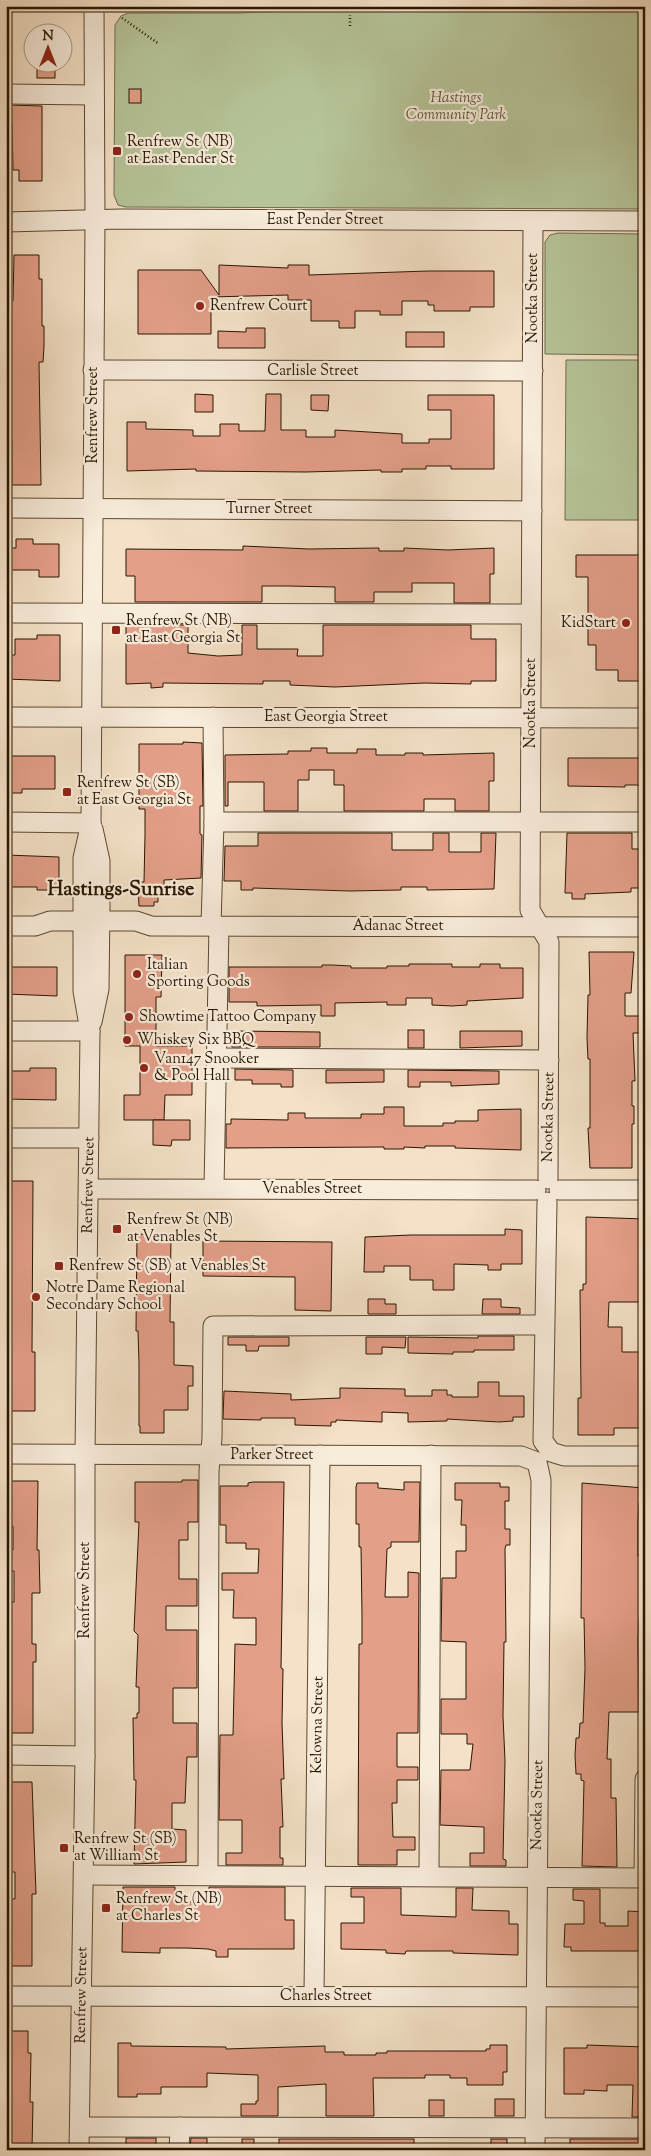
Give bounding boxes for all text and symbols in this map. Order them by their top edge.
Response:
north arrow [22,22,72,72]
text: N [42,27,54,47]
park label: Hastings Community Park [406,88,506,126]
place label: Renfrew St (NB) at East Pender St [127,132,234,170]
marker: Renfrew St (NB) at East Pender St [111,145,123,157]
street label: East Pender Street [267,210,383,231]
street label: Nootka Street [523,253,544,343]
place label: Renfrew Court [210,296,307,317]
marker: Renfrew Court [194,300,206,312]
street label: Carlisle Street [267,361,359,382]
street label: Renfrew Street [83,367,104,463]
street label: Turner Street [226,499,312,520]
place label: Renfrew St (NB) at East Georgia St [126,611,240,649]
place label: KidStart [561,613,616,634]
marker: KidStart [620,617,632,629]
marker: Renfrew St (NB) at East Georgia St [110,624,122,636]
street label: Nootka Street [521,658,542,748]
street label: East Georgia Street [264,707,388,728]
place label: Renfrew St (SB) at East Georgia St [77,773,191,811]
marker: Renfrew St (SB) at East Georgia St [61,786,73,798]
district label: Hastings-Sunrise [48,876,194,905]
street label: Adanac Street [352,916,444,937]
place label: Italian Sporting Goods [147,955,250,993]
marker: Italian Sporting Goods [131,968,143,980]
place label: Showtime Tattoo Company [139,1007,317,1028]
marker: Showtime Tattoo Company [123,1011,135,1023]
place label: Whiskey Six BBQ [137,1030,256,1051]
marker: Whiskey Six BBQ [121,1034,133,1046]
place label: Van147 Snooker & Pool Hall [154,1049,259,1087]
marker: Van147 Snooker & Pool Hall [138,1062,150,1074]
street label: Nootka Street [538,1072,560,1162]
street label: Renfrew Street [78,1136,100,1234]
street label: Venables Street [262,1179,362,1200]
place label: Renfrew St (NB) at Venables St [127,1210,233,1248]
marker: Renfrew St (NB) at Venables St [111,1223,123,1235]
place label: Renfrew St (SB) at Venables St [69,1256,266,1277]
marker: Renfrew St (SB) at Venables St [53,1260,65,1272]
place label: Notre Dame Regional Secondary School [46,1278,185,1316]
marker: Notre Dame Regional Secondary School [30,1291,42,1303]
street label: Parker Street [231,1445,313,1466]
street label: Renfrew Street [75,1542,96,1638]
street label: Kelowna Street [307,1676,329,1774]
street label: Nootka Street [527,1760,549,1850]
place label: Renfrew St (SB) at William St [74,1829,177,1867]
marker: Renfrew St (SB) at William St [58,1842,70,1854]
place label: Renfrew St (NB) at Charles St [116,1889,222,1927]
marker: Renfrew St (NB) at Charles St [100,1902,112,1914]
street label: Renfrew Street [71,1946,93,2044]
street label: Charles Street [280,1986,372,2007]

